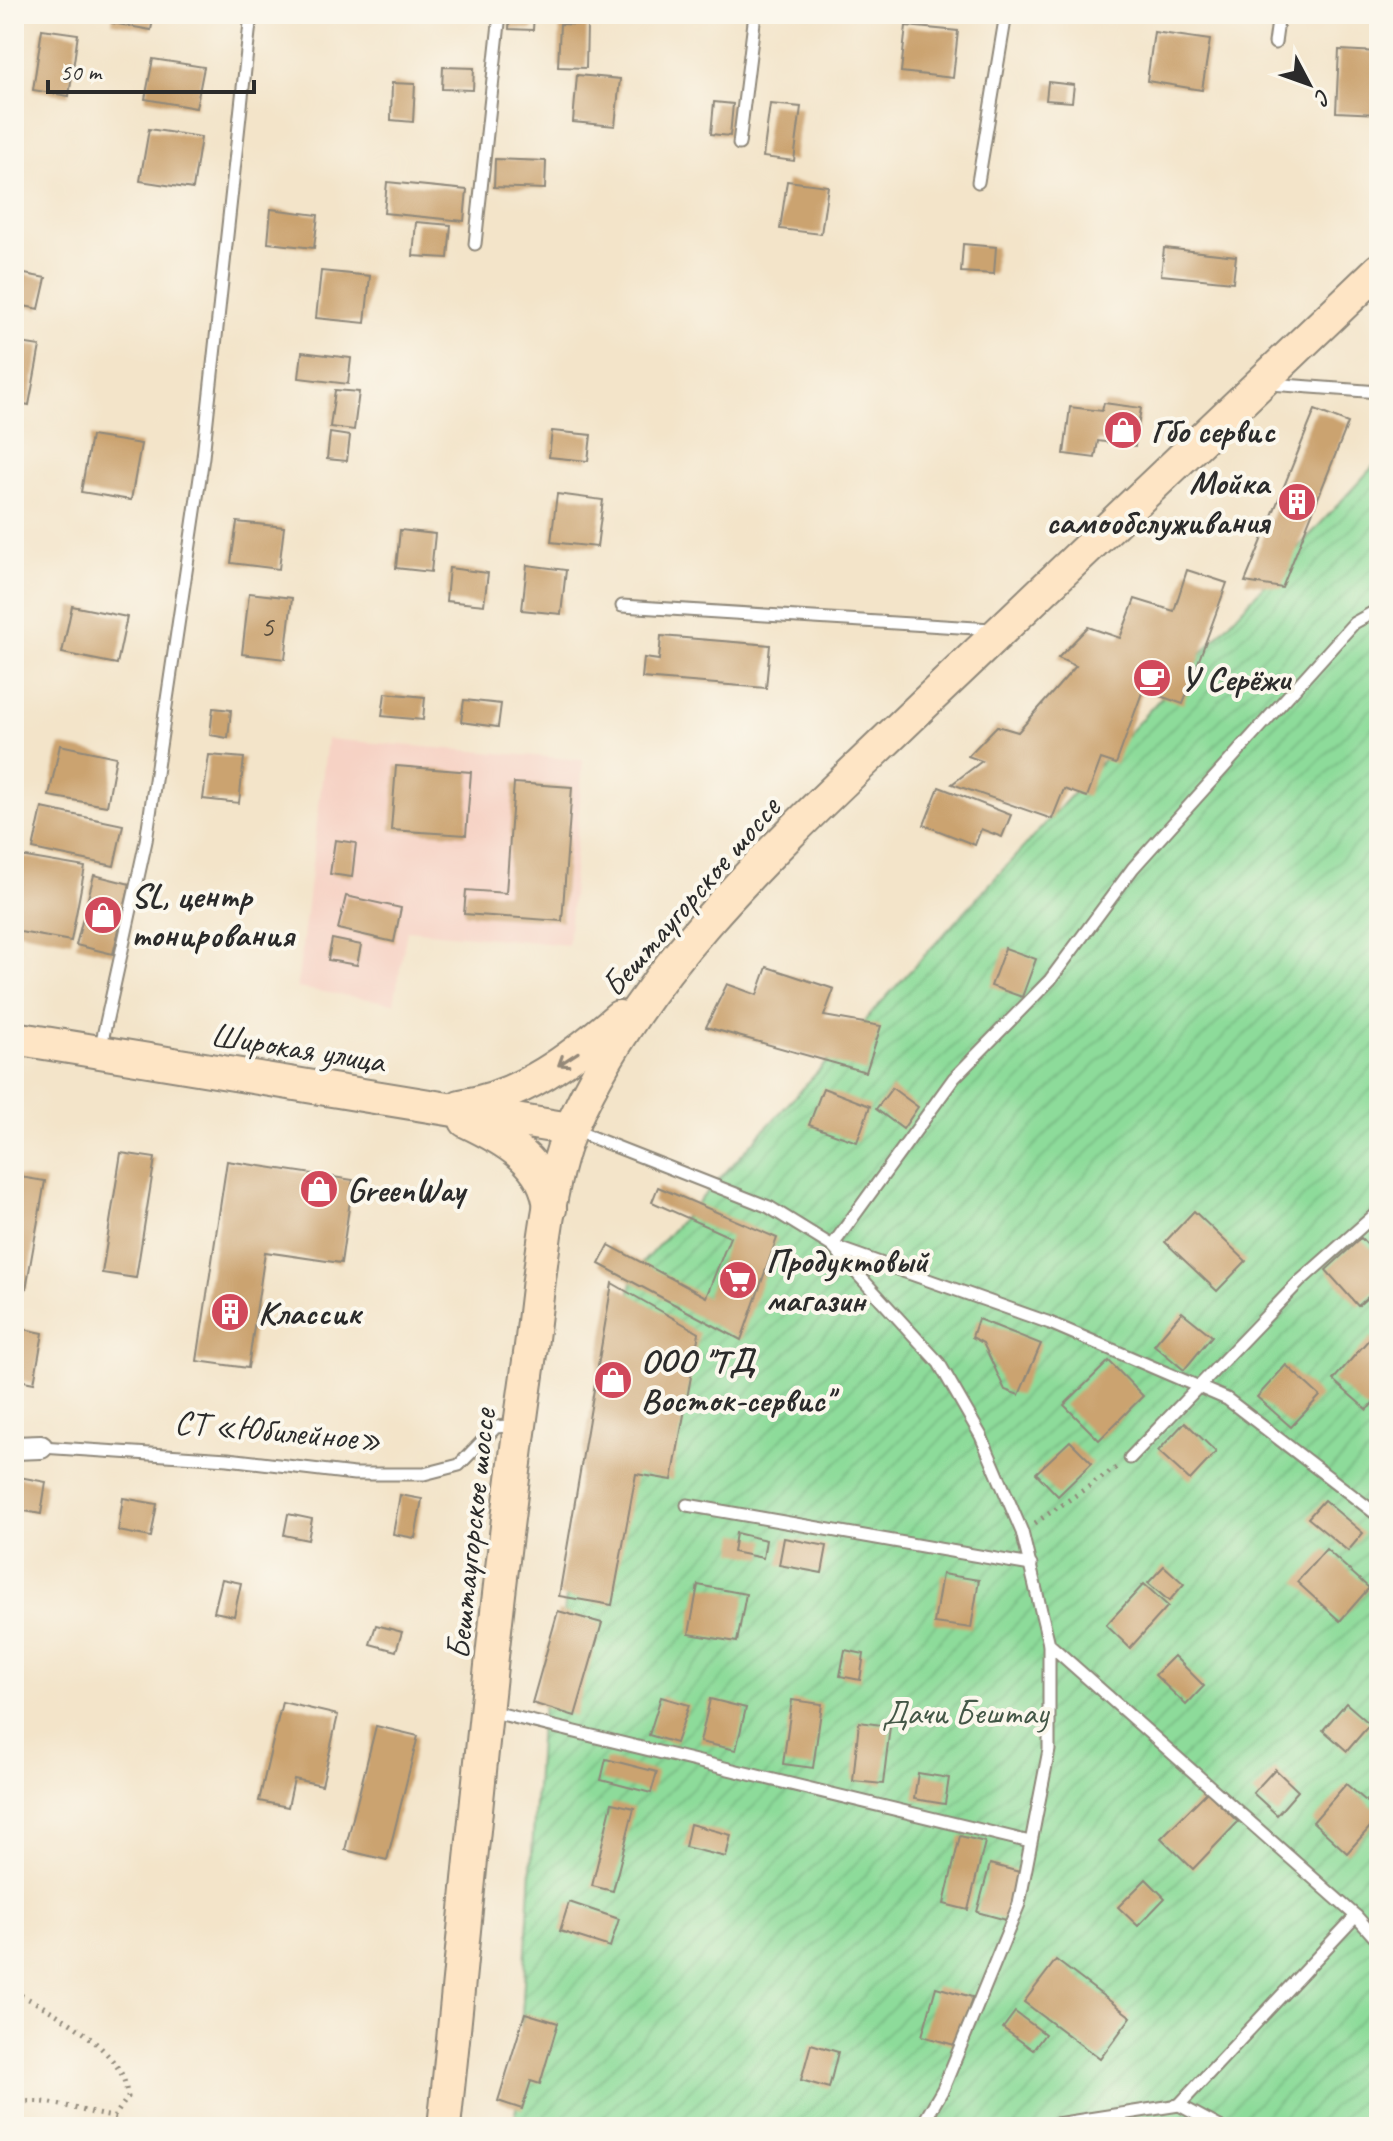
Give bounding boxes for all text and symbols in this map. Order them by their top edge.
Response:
scale bar [48,44,254,94]
north arrow [1269,44,1349,124]
text: 50 m [60,57,103,87]
text: С [1307,83,1337,112]
shop icon: Гбо cервис [1102,409,1144,451]
place label: Гбо cервис [1151,409,1276,452]
place label: Мойка самообслуживания [1046,461,1272,543]
building icon: Мойка самообслуживания [1276,481,1318,523]
house number: 5 [260,607,275,645]
cafe icon: У Серёжи [1131,657,1173,699]
place label: У Серёжи [1180,657,1292,700]
street label: Бештаугорское шоссе [592,786,790,1005]
place label: SL, центр тонирования [131,874,297,956]
shop icon: SL, центр тонирования [82,894,124,936]
street label: Широкая улица [208,1013,390,1083]
one-way arrow [557,1051,580,1067]
shop icon: GreenWay [298,1168,340,1210]
place label: GreenWay [347,1168,468,1211]
place label: Продуктовый магазин [766,1239,930,1321]
supermarket icon: Продуктовый магазин [717,1259,759,1301]
building icon: Классик [209,1291,251,1333]
place label: Классик [258,1291,364,1334]
place label: ООО "ТД Восток-сервис" [641,1339,839,1421]
shop icon: ООО "ТД Восток-сервис" [592,1359,634,1401]
street label: СТ «Юбилейное» [173,1400,383,1461]
street label: Бештаугорское шоссе [436,1405,505,1661]
park label: Дачи Бештау [882,1691,1050,1734]

